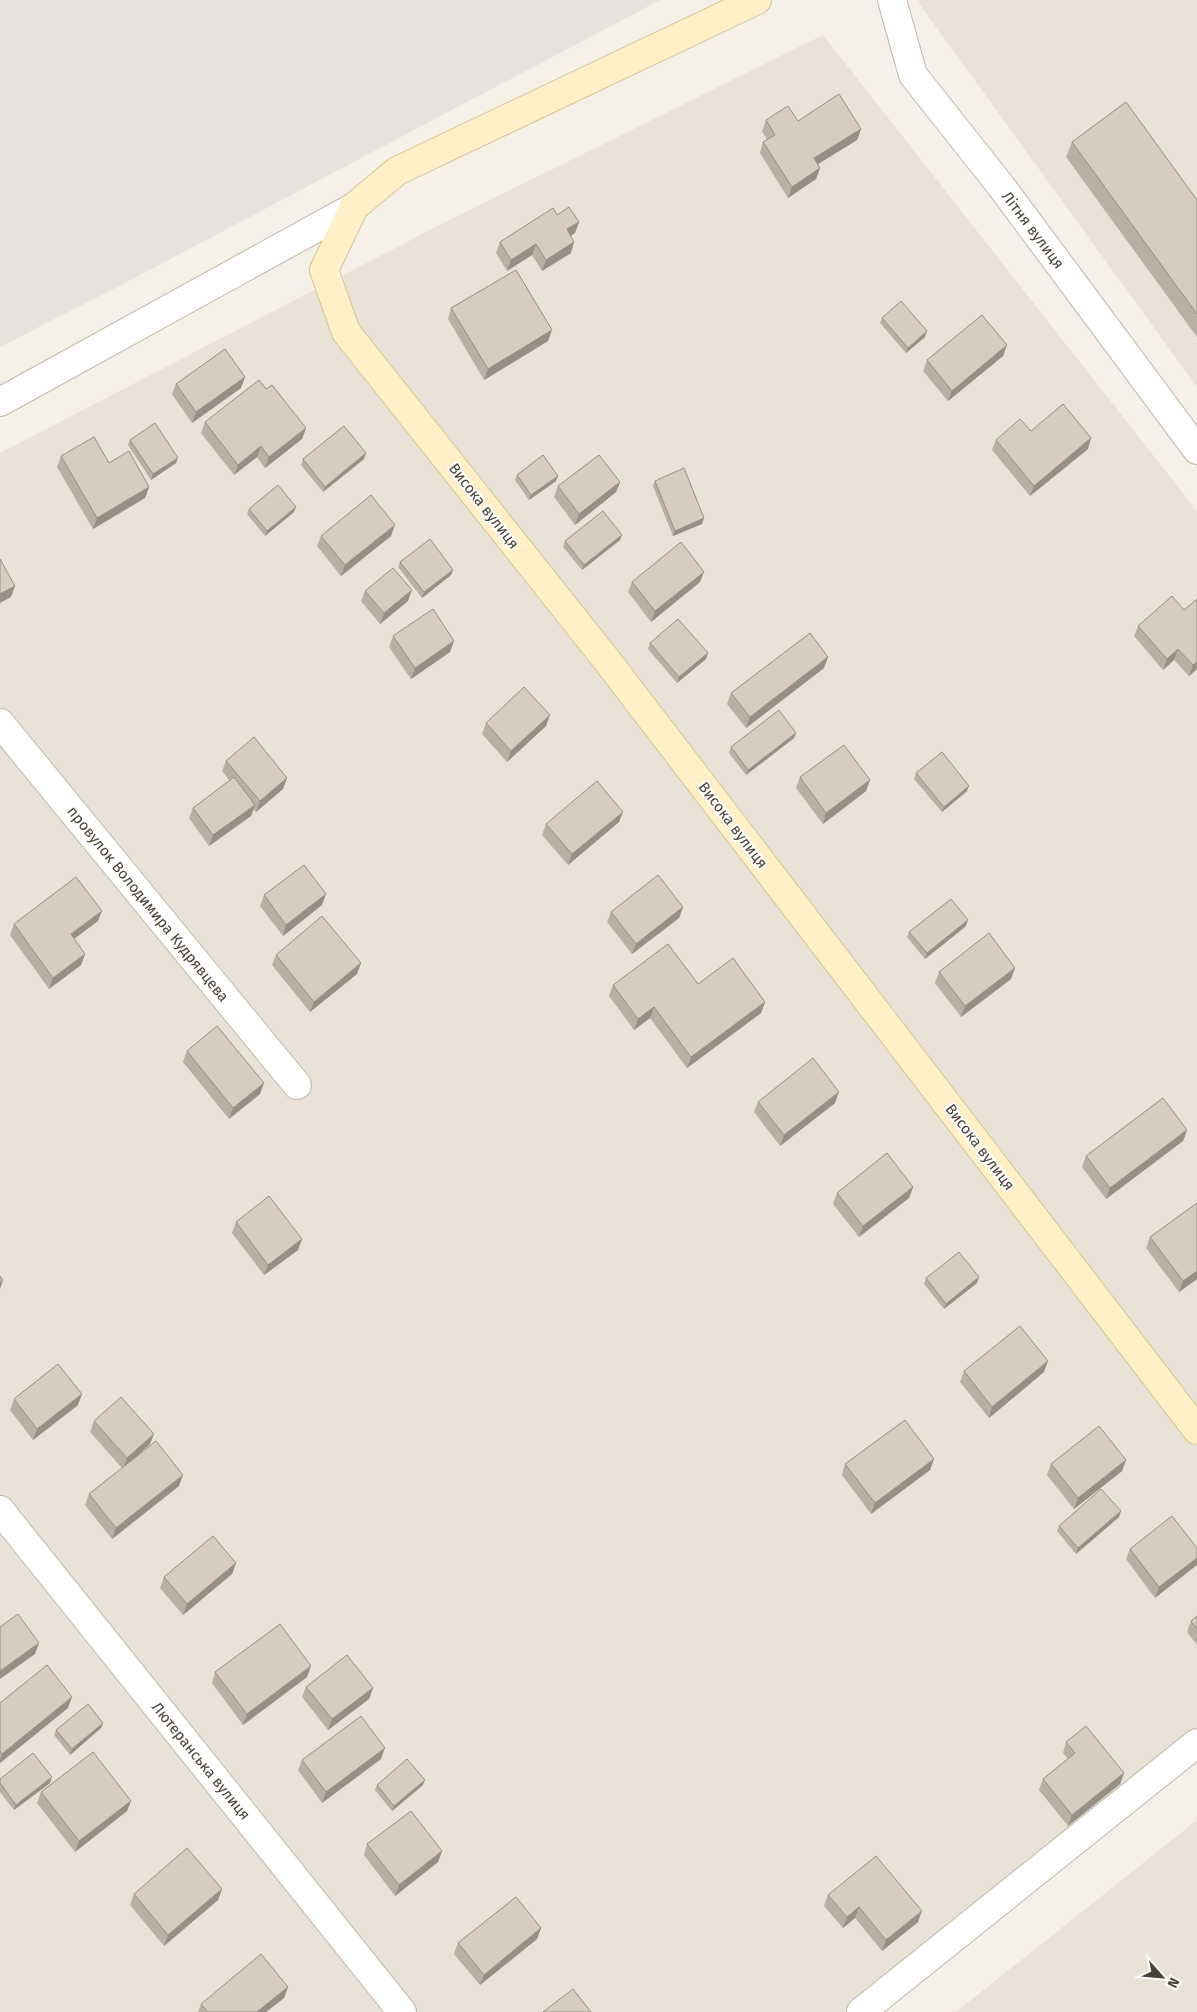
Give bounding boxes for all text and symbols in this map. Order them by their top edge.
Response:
street label: Літня вулиця [998,188,1068,272]
street label: Висока вулиця [445,460,523,552]
street label: Висока вулиця [695,778,771,872]
street label: провулок Володимира Кудрявцева [63,803,233,1005]
street label: Висока вулиця [942,1100,1018,1194]
street label: Лютеранська вулиця [148,1698,254,1824]
north arrow [1137,1952,1187,2002]
text: N [1163,1975,1183,1991]

